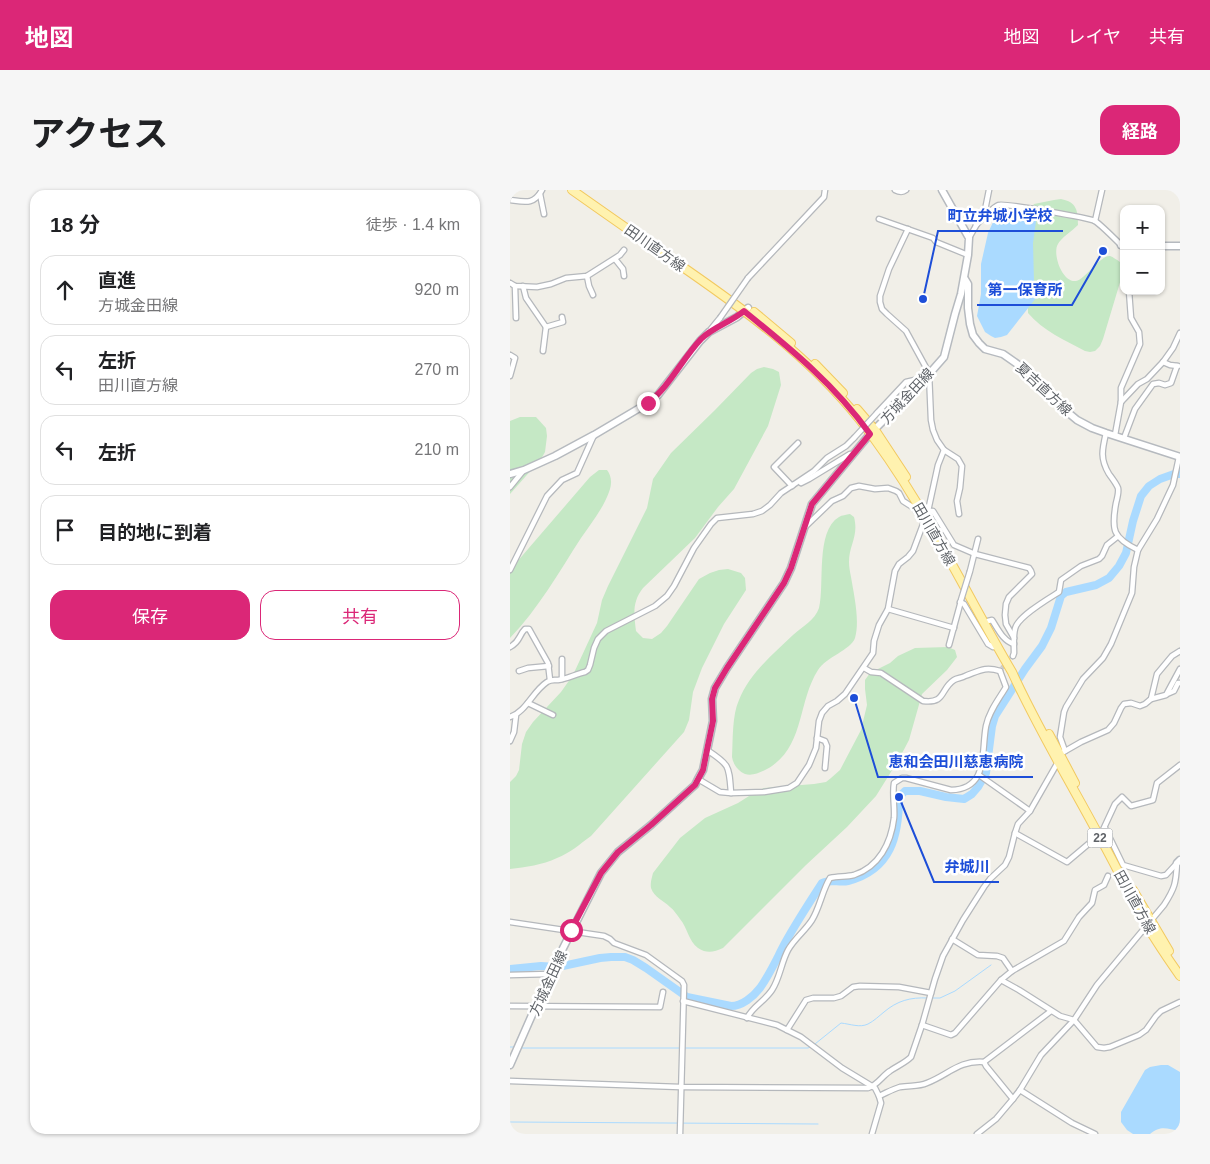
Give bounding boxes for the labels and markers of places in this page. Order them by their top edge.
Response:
callout: 町立弁城小学校 [938,201,1063,231]
callout: 第一保育所 [977,275,1072,305]
callout: 恵和会田川慈恵病院 [878,747,1033,777]
callout: 弁城川 [934,852,999,882]

